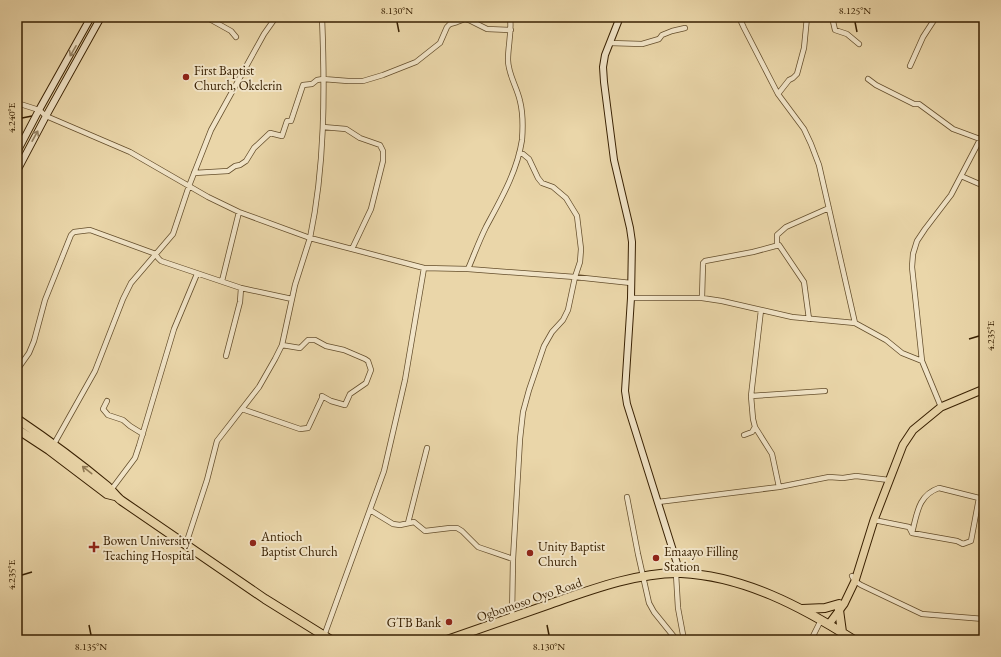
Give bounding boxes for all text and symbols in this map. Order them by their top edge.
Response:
text: 8.130°N [381,4,413,17]
text: 8.125°N [839,4,871,17]
one-way arrow [68,45,76,57]
place label: First Baptist Church, Okelerin [194,62,282,94]
marker: First Baptist Church, Okelerin [181,72,191,82]
text: 4.240°E [5,103,18,133]
one-way arrow [31,130,39,142]
text: 4.235°E [984,321,997,351]
one-way arrow [81,466,92,474]
place label: Antioch Baptist Church [260,528,338,560]
place label: Bowen University Teaching Hospital [103,532,194,564]
marker: Antioch Baptist Church [248,538,258,548]
place label: Unity Baptist Church [538,538,605,570]
marker: Bowen University Teaching Hospital [88,541,100,553]
place label: Emaayo Filling Station [664,543,738,575]
marker: Unity Baptist Church [525,548,535,558]
marker: Emaayo Filling Station [651,553,661,563]
text: 4.235°E [5,560,18,590]
street label: Ogbomoso Oyo Road [474,573,584,625]
place label: GTB Bank [387,614,442,631]
marker: GTB Bank [444,617,454,627]
text: 8.135°N [75,640,107,653]
text: 8.130°N [533,640,565,653]

